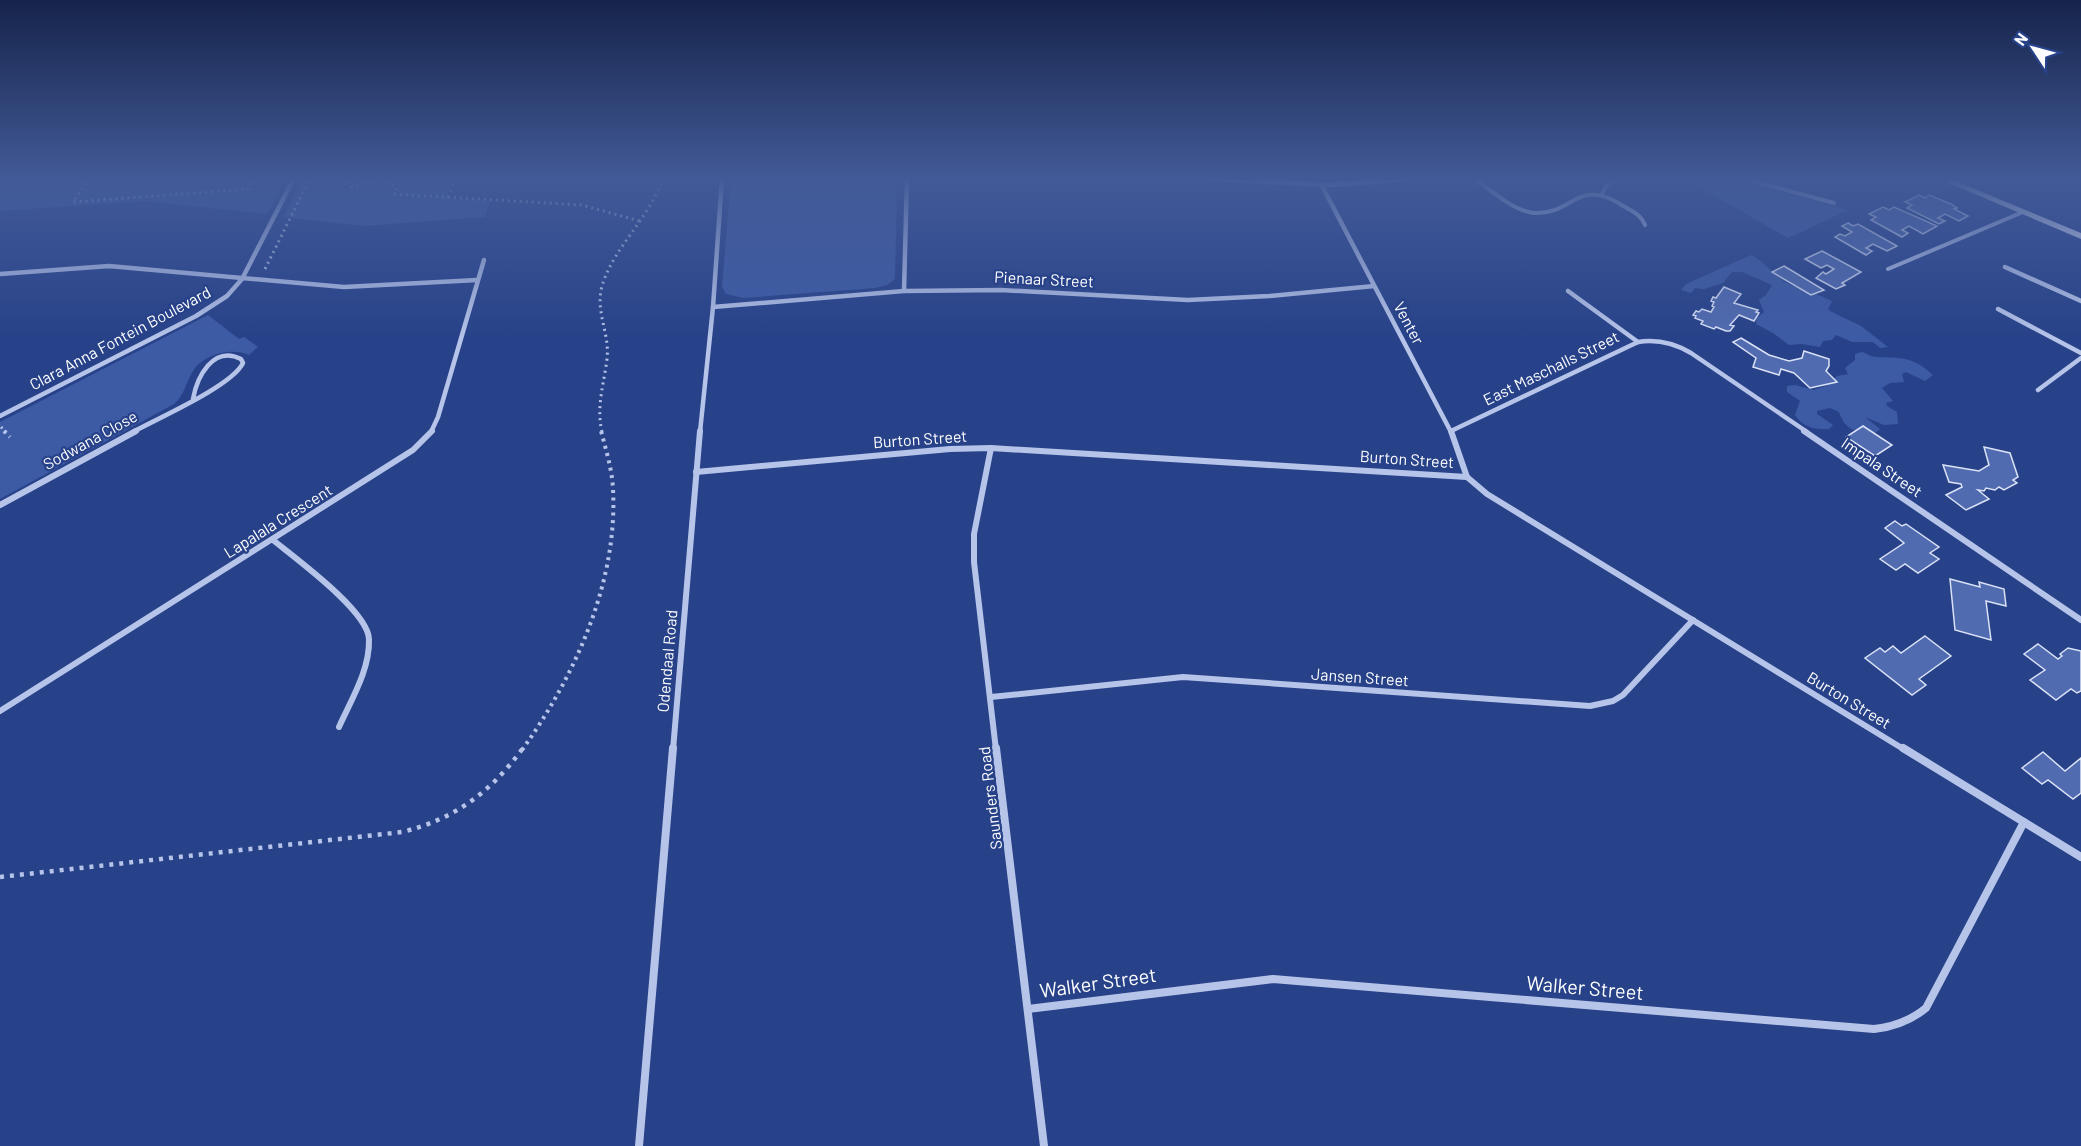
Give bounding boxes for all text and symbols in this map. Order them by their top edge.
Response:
north arrow [2003,18,2063,78]
text: N [2010,29,2031,49]
street label: Pienaar Street [994,266,1094,291]
street label: Clara Anna Fontein Boulevard [26,282,214,393]
street label: Venter [1390,298,1429,348]
street label: East Maschalls Street [1480,326,1622,409]
street label: Sodwana Close [39,406,140,473]
street label: Burton Street [872,426,968,451]
street label: Impala Street [1838,433,1926,500]
street label: Burton Street [1359,446,1455,471]
street label: Lapalala Crescent [220,480,335,561]
street label: Odendaal Road [653,609,680,713]
street label: Jansen Street [1311,664,1409,689]
street label: Burton Street [1804,667,1895,732]
street label: Saunders Road [974,745,1005,851]
street label: Walker Street [1038,962,1158,1002]
street label: Walker Street [1525,970,1645,1004]

